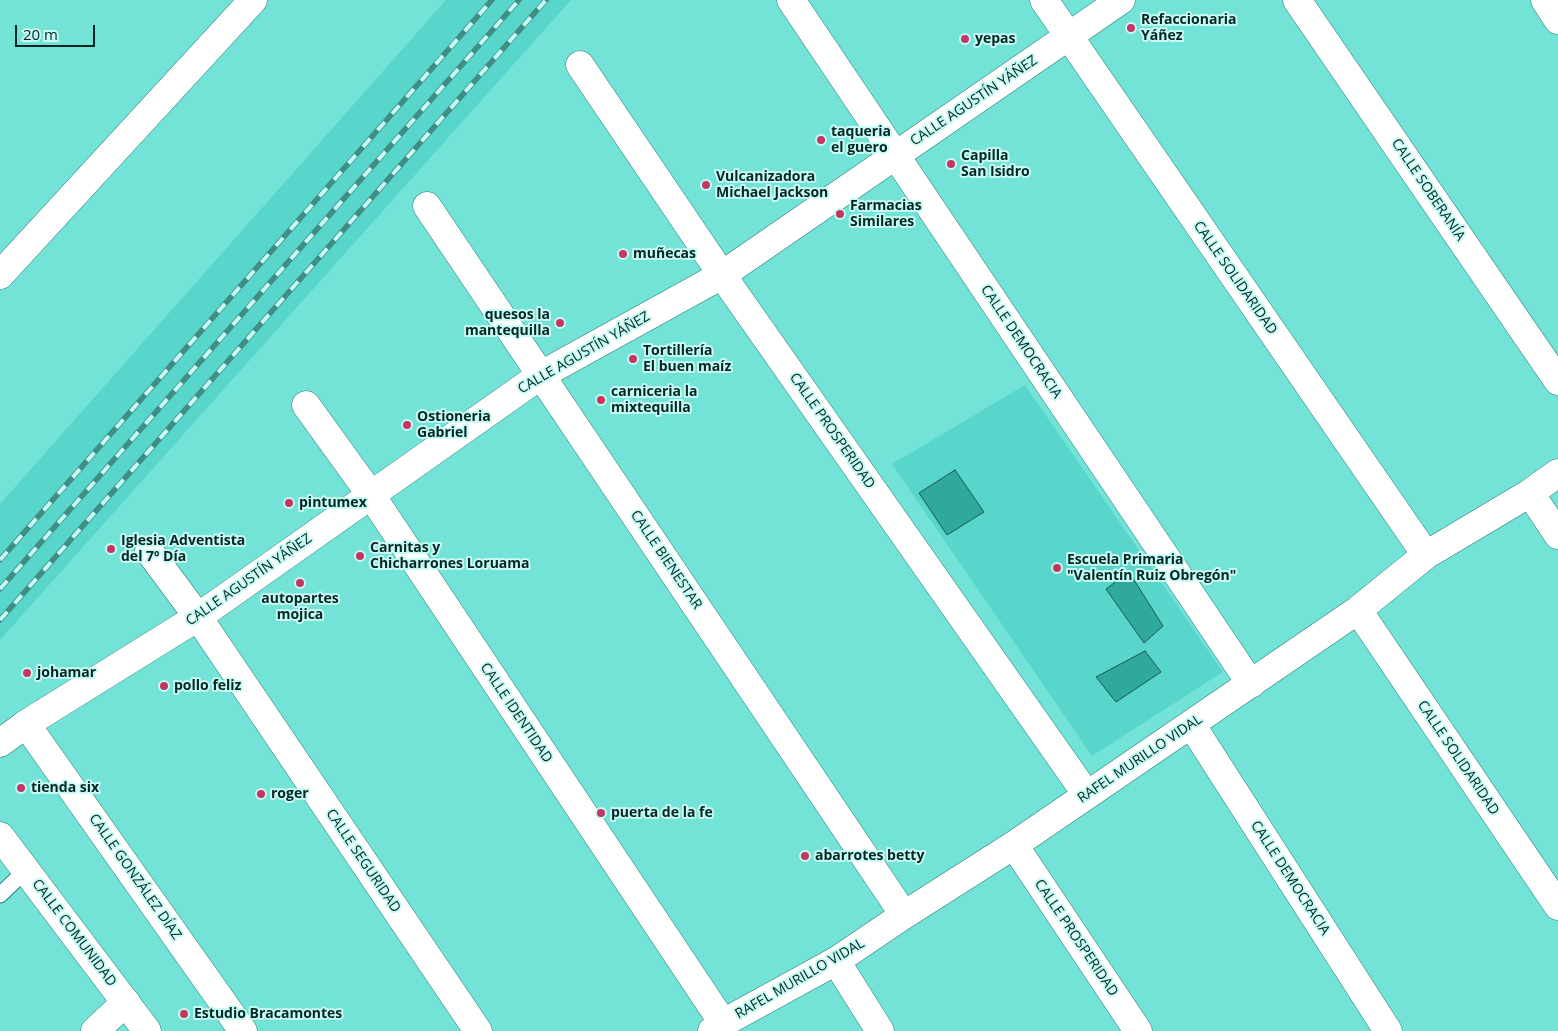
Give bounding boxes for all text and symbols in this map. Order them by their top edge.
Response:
place label: Refaccionaria Yáñez [1141,12,1236,44]
scale bar [18,15,98,47]
marker: Refaccionaria Yáñez [1125,22,1137,34]
text: 20 m [23,24,58,44]
place label: yepas [975,31,1016,47]
marker: yepas [959,33,971,45]
street label: CALLE AGUSTÍN YÁÑEZ [907,52,1041,150]
place label: taqueria el guero [831,124,891,156]
marker: taqueria el guero [815,134,827,146]
street label: CALLE SOBERANÍA [1388,136,1468,244]
place label: Capilla San Isidro [961,148,1030,180]
marker: Capilla San Isidro [945,158,957,170]
place label: Vulcanizadora Michael Jackson [716,169,828,202]
marker: Vulcanizadora Michael Jackson [700,179,712,191]
place label: Farmacias Similares [850,198,922,230]
marker: Farmacias Similares [834,208,846,220]
street label: CALLE SOLIDARIDAD [1190,218,1280,338]
place label: muñecas [633,246,696,262]
marker: muñecas [617,248,629,260]
street label: CALLE DEMOCRACIA [977,282,1065,402]
place label: quesos la mantequilla [465,307,550,340]
street label: CALLE AGUSTÍN YÁÑEZ [515,308,653,398]
marker: quesos la mantequilla [554,317,566,329]
place label: Tortillería El buen maíz [643,343,731,376]
marker: Tortillería El buen maíz [627,353,639,365]
street label: CALLE PROSPERIDAD [786,370,878,492]
place label: carniceria la mixtequilla [611,384,697,417]
marker: carniceria la mixtequilla [595,394,607,406]
place label: Ostioneria Gabriel [417,409,491,442]
marker: Ostioneria Gabriel [401,419,413,431]
place label: pintumex [299,495,367,511]
marker: pintumex [283,497,295,509]
street label: CALLE BIENESTAR [627,507,705,613]
street label: CALLE AGUSTÍN YÁÑEZ [183,530,315,630]
place label: Iglesia Adventista del 7º Día [121,533,245,566]
place label: Carnitas y Chicharrones Loruama [370,540,529,572]
marker: Iglesia Adventista del 7º Día [105,543,117,555]
marker: Carnitas y Chicharrones Loruama [354,550,366,562]
place label: Escuela Primaria "Valentín Ruiz Obregón" [1067,552,1236,584]
marker: Escuela Primaria "Valentín Ruiz Obregón" [1051,562,1063,574]
marker: autopartes mojica [294,577,306,589]
place label: autopartes mojica [261,591,339,624]
street label: CALLE IDENTIDAD [476,660,556,766]
place label: johamar [37,665,96,681]
marker: johamar [21,667,33,679]
place label: pollo feliz [174,678,241,694]
marker: pollo feliz [158,680,170,692]
street label: CALLE SOLIDARIDAD [1414,698,1502,818]
street label: RAFEL MURILLO VIDAL [1075,711,1205,807]
place label: tienda six [31,780,99,796]
marker: tienda six [15,782,27,794]
place label: roger [271,786,309,802]
marker: roger [255,788,267,800]
place label: puerta de la fe [611,805,713,821]
street label: CALLE SEGURIDAD [322,806,404,916]
marker: puerta de la fe [595,807,607,819]
street label: CALLE GONZÁLEZ DÍAZ [85,811,185,943]
street label: CALLE DEMOCRACIA [1247,818,1333,938]
place label: abarrotes betty [815,848,924,864]
marker: abarrotes betty [799,850,811,862]
street label: CALLE COMUNIDAD [28,876,120,990]
street label: CALLE PROSPERIDAD [1031,876,1121,1000]
street label: RAFEL MURILLO VIDAL [732,935,868,1023]
place label: Estudio Bracamontes [194,1006,342,1022]
marker: Estudio Bracamontes [178,1008,190,1020]

